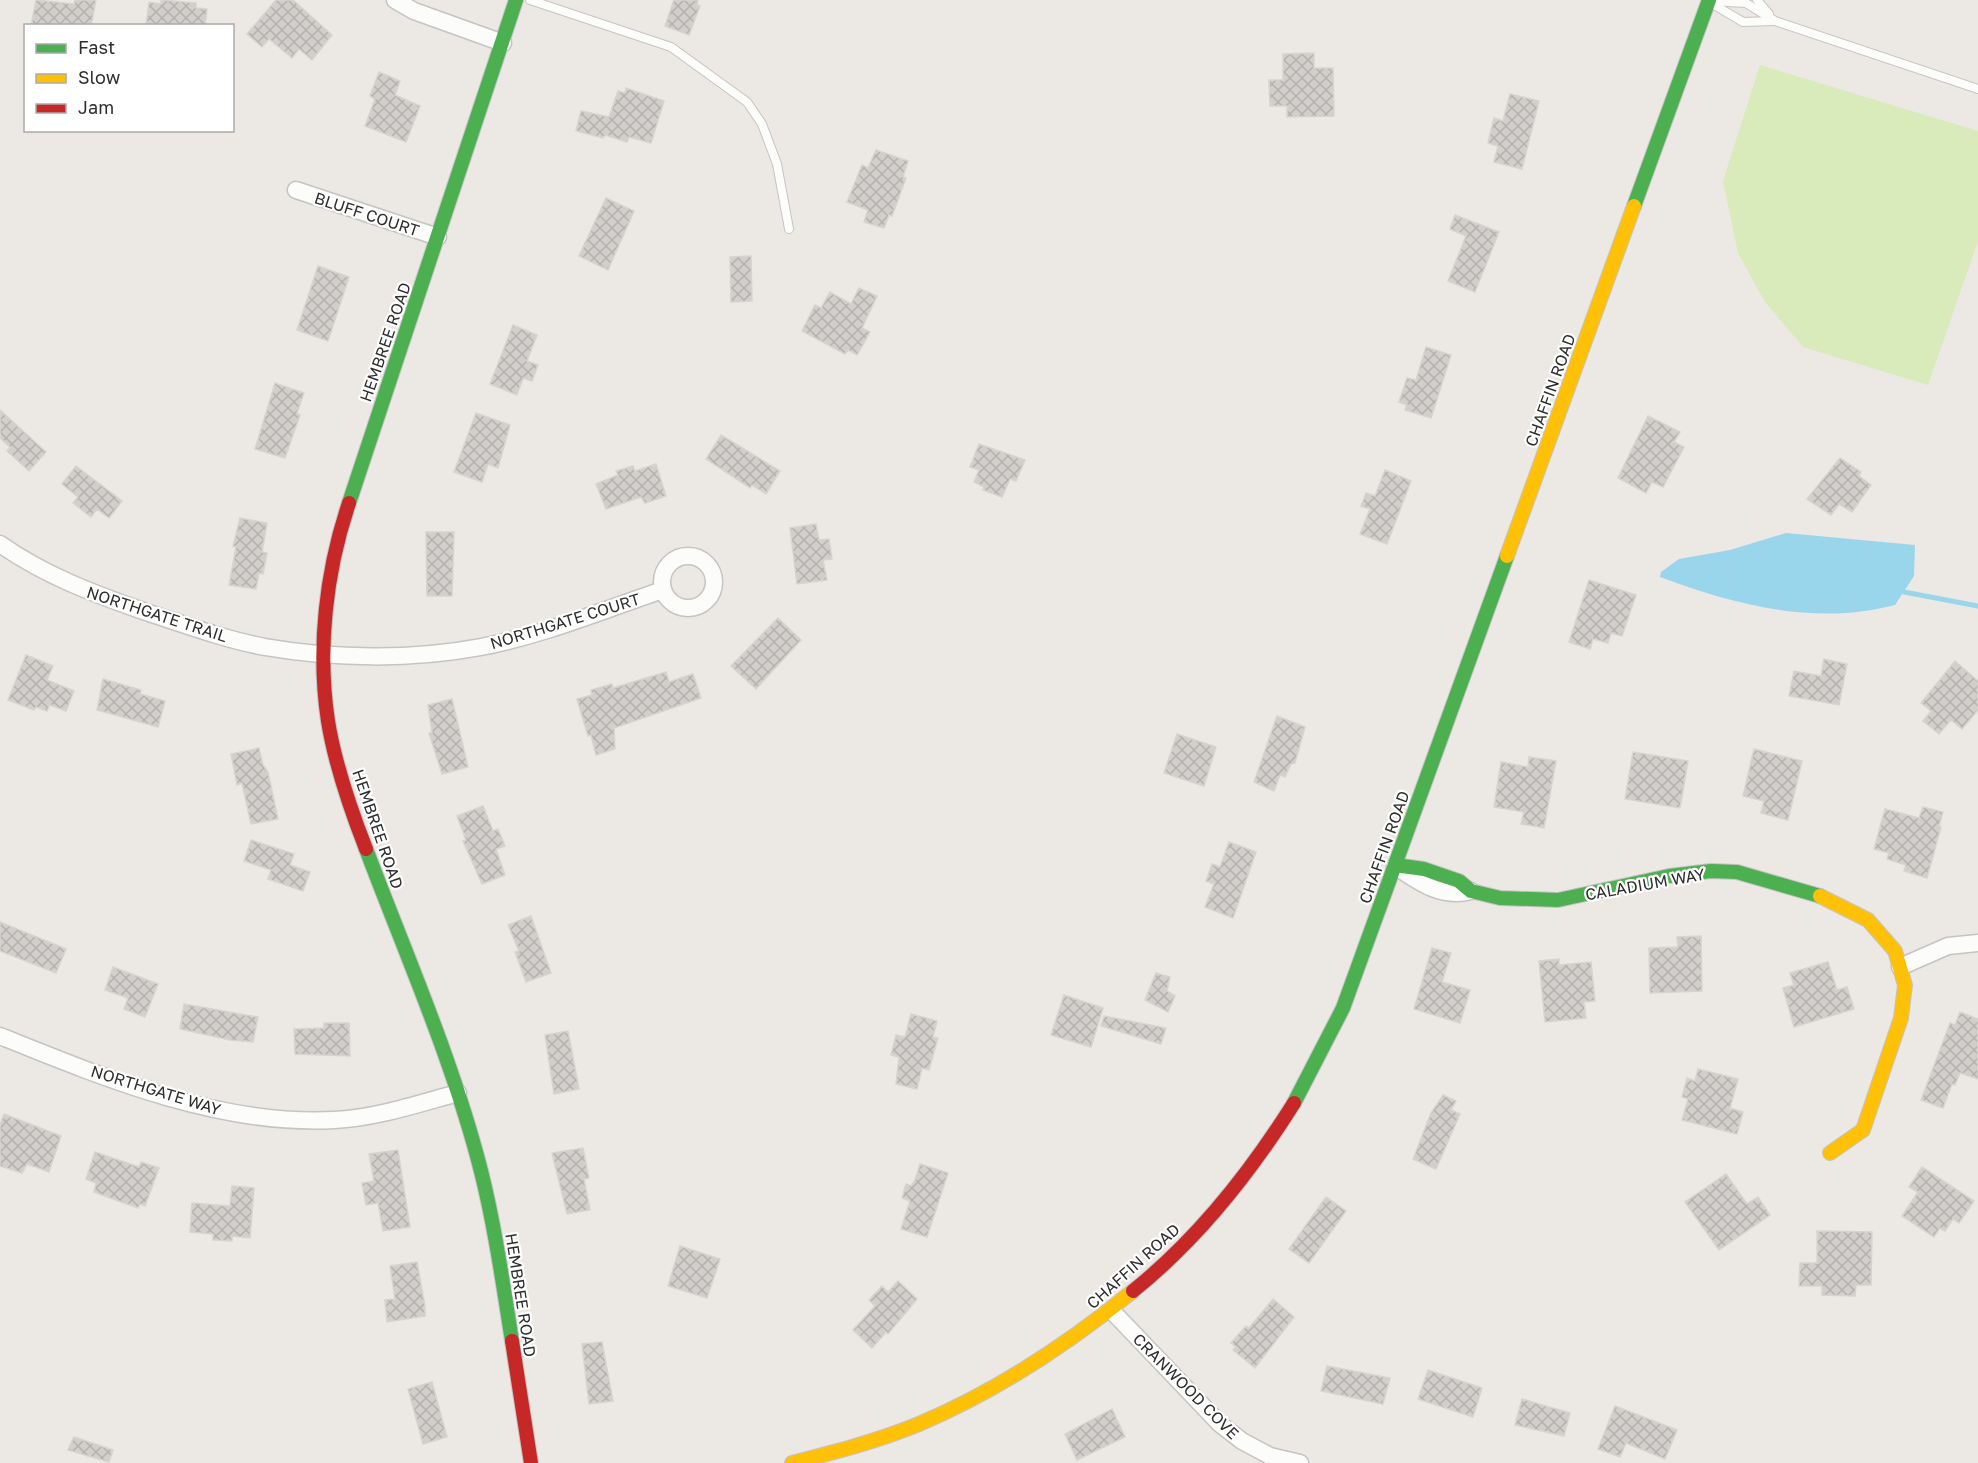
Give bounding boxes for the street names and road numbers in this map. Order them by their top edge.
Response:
street label: BLUFF COURT [312,188,422,240]
street label: HEMBREE ROAD [355,280,415,404]
street label: CHAFFIN ROAD [1520,331,1580,449]
street label: NORTHGATE TRAIL [84,582,230,646]
street label: NORTHGATE COURT [488,589,643,653]
street label: HEMBREE ROAD [348,767,408,891]
street label: CHAFFIN ROAD [1354,788,1414,906]
street label: CALADIUM WAY [1584,864,1707,904]
street label: NORTHGATE WAY [89,1061,224,1119]
street label: CHAFFIN ROAD [1082,1219,1184,1313]
street label: HEMBREE ROAD [501,1232,541,1358]
street label: CRANWOOD COVE [1129,1329,1243,1443]

